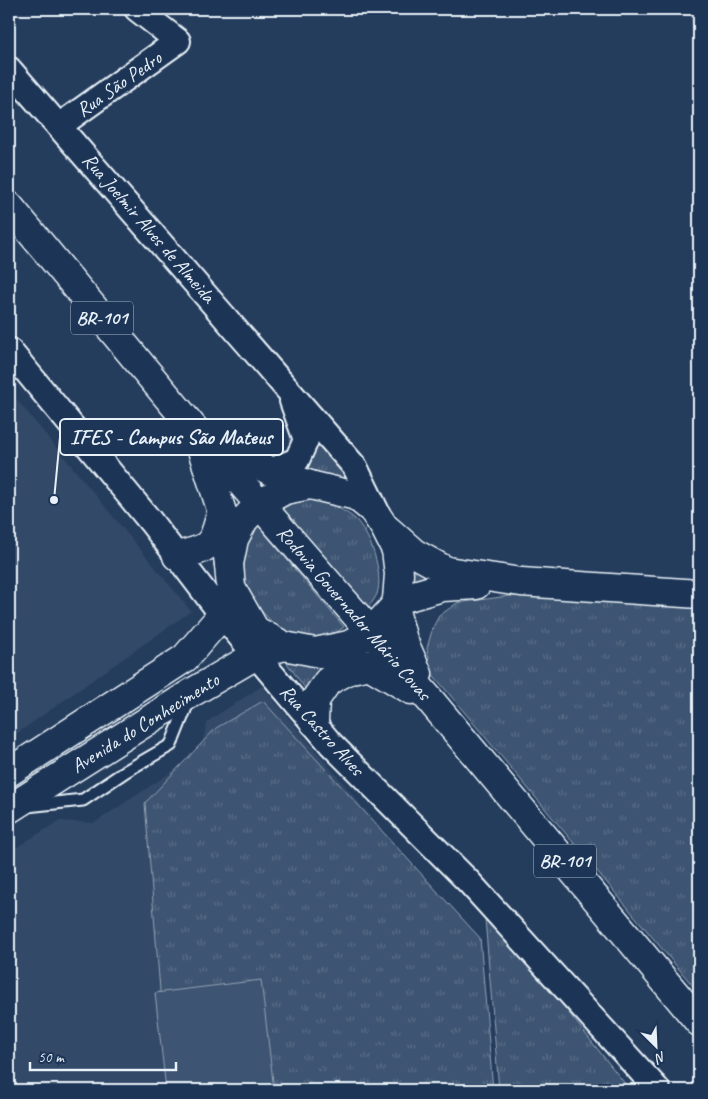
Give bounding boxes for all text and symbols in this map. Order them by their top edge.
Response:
street label: Rua São Pedro [71,45,167,123]
street label: Rua Joelmir Alves de Almeida [77,148,222,309]
road number: BR-101 [71,302,133,334]
callout: IFES - Campus São Mateus [60,419,283,455]
text: IFES - Campus São Mateus [70,424,275,450]
street label: Rodovia Governador Mário Covas [271,521,438,707]
street label: Avenida do Conhecimento [66,667,224,779]
street label: Rua Castro Alves [275,679,371,782]
road number: BR-101 [534,844,596,878]
north arrow [630,1022,680,1072]
scale bar [30,1039,176,1071]
text: 50 m [38,1048,65,1067]
text: N [652,1048,669,1068]

